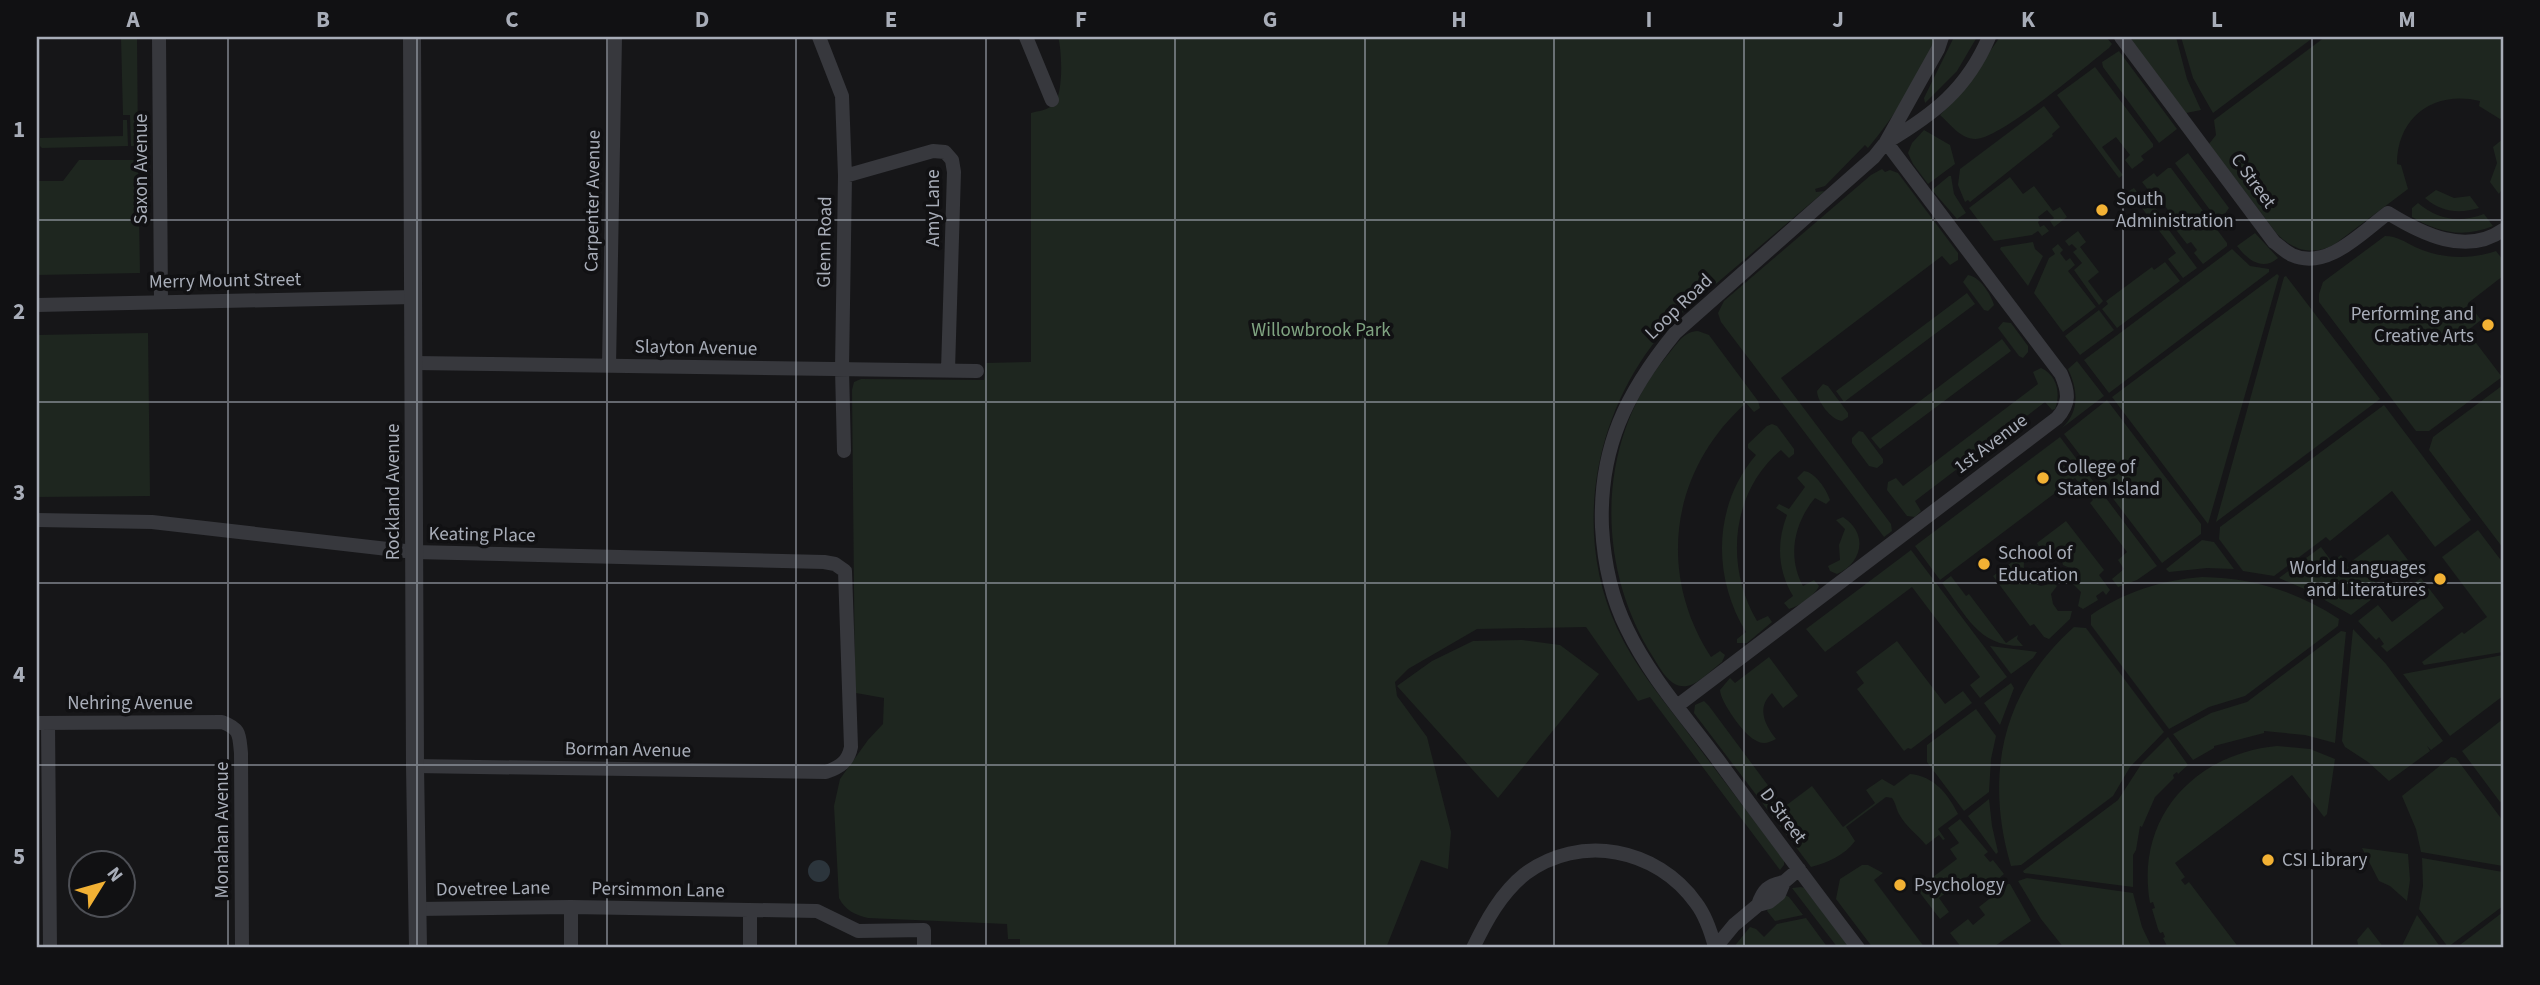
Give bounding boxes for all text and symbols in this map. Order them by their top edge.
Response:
text: A [125,3,140,36]
text: B [316,3,330,36]
text: C [505,3,519,36]
text: D [695,3,709,36]
text: E [885,3,897,36]
text: F [1075,3,1087,36]
text: G [1263,3,1277,36]
text: H [1451,3,1467,36]
text: I [1646,3,1652,36]
text: J [1832,3,1844,36]
text: K [2021,3,2036,36]
text: L [2211,3,2223,36]
text: M [2398,3,2416,36]
text: 1 [13,113,25,146]
street label: Saxon Avenue [128,114,155,224]
street label: Carpenter Avenue [578,130,608,272]
street label: C Street [2224,148,2283,215]
street label: Amy Lane [920,169,947,247]
place label: South Administration [2116,186,2234,235]
street label: Glenn Road [811,196,839,288]
marker: South Administration [2094,202,2110,218]
street label: Merry Mount Street [149,266,302,296]
street label: Loop Road [1639,268,1719,346]
text: 2 [13,295,25,328]
place label: Performing and Creative Arts [2351,301,2474,350]
park label: Willowbrook Park [1251,317,1391,344]
marker: Performing and Creative Arts [2480,317,2496,333]
street label: Slayton Avenue [634,333,758,363]
street label: 1st Avenue [1949,407,2033,481]
street label: Rockland Avenue [380,424,407,560]
place label: College of Staten Island [2057,454,2160,503]
marker: College of Staten Island [2035,470,2051,486]
text: 3 [13,476,25,509]
street label: Keating Place [428,521,536,549]
place label: School of Education [1998,540,2078,589]
place label: World Languages and Literatures [2290,555,2426,604]
marker: School of Education [1976,556,1992,572]
marker: World Languages and Literatures [2432,571,2448,587]
text: 4 [13,658,25,691]
street label: Nehring Avenue [67,690,193,717]
street label: Borman Avenue [565,735,691,765]
street label: Monahan Avenue [209,762,236,898]
street label: D Street [1753,783,1813,850]
text: 5 [13,840,25,873]
place label: CSI Library [2282,847,2368,874]
north arrow [66,848,136,918]
marker: CSI Library [2260,852,2276,868]
text: N [100,861,129,888]
place label: Psychology [1914,872,2005,899]
street label: Dovetree Lane [436,875,550,903]
street label: Persimmon Lane [591,875,725,905]
marker: Psychology [1892,877,1908,893]

